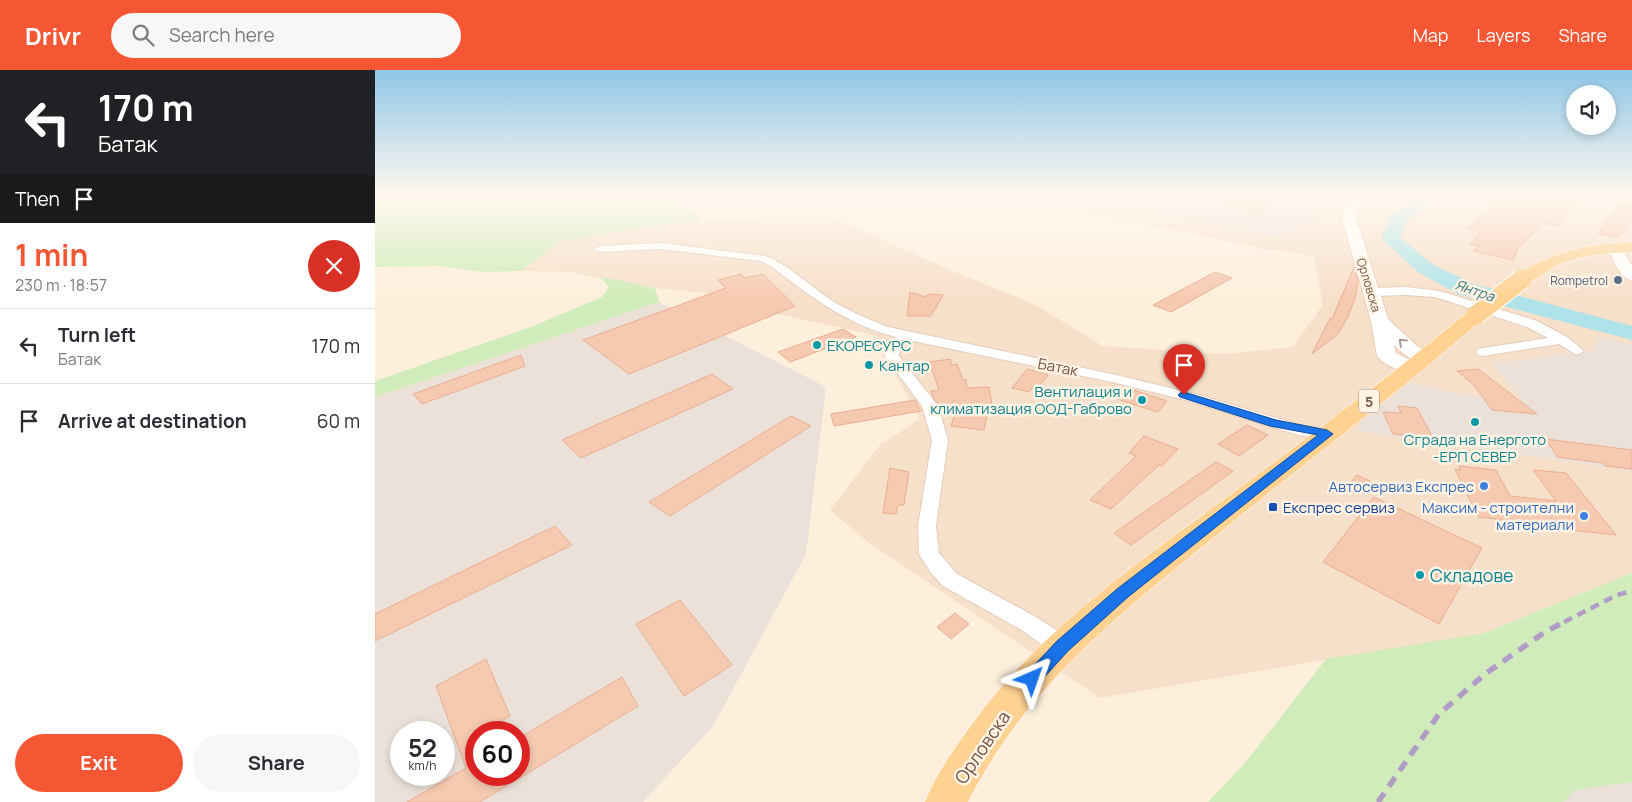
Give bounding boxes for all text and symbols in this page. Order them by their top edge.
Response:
search box [111,13,461,58]
text: Drivr [25,19,81,52]
icon: search [129,21,157,49]
text: Search here [169,22,275,48]
text: Map [1413,23,1448,47]
text: Layers [1476,23,1530,47]
text: Share [1558,23,1607,47]
text: 170 m [98,84,194,132]
map controls [1566,85,1616,135]
button: sound [1566,85,1616,135]
icon: left [15,90,80,155]
text: Батак [98,129,157,159]
icon: arrive [70,185,98,213]
text: Then [15,186,60,212]
text: 1 min [15,234,88,275]
button: close [308,240,360,292]
street label: Орловска [1353,256,1385,314]
place label: Rompetrol [1550,272,1608,289]
text: 230 m · 18:57 [15,274,107,296]
water label: Янтра [1453,274,1498,306]
marker: Rompetrol [1612,274,1624,286]
text: Turn left [58,322,136,348]
icon: left [15,332,43,360]
text: 170 m [312,333,360,359]
place label: ЕКОРЕСУРС [827,335,912,356]
marker: ЕКОРЕСУРС [811,339,823,351]
one-way arrow [1398,339,1407,348]
pin [1163,344,1205,395]
text: Батак [58,348,101,370]
icon: arrive [1170,351,1198,379]
street label: Батак [1036,353,1080,381]
place label: Кантар [879,355,930,376]
marker: Кантар [863,359,875,371]
place label: Вентилация и климатизация ООД-Габрово [930,381,1132,419]
road number: 5 [1359,390,1379,412]
marker: Вентилация и климатизация ООД-Габрово [1136,394,1148,406]
icon: arrive [15,407,43,435]
text: Arrive at destination [58,408,247,434]
text: 60 m [317,408,360,434]
marker: Сграда на Енергото -ЕРП СЕВЕР [1469,416,1481,428]
place label: Сграда на Енергото -ЕРП СЕВЕР [1404,429,1546,467]
place label: Автосервиз Експрес [1328,476,1474,497]
marker: Автосервиз Експрес [1478,480,1490,492]
place label: Експрес сервиз [1283,497,1395,518]
place label: Максим - строителни материали [1422,497,1574,535]
marker: Експрес сервиз [1267,501,1279,513]
marker: Максим - строителни материали [1578,510,1590,522]
place label: Складове [1430,563,1514,587]
marker: Складове [1414,569,1426,581]
position arrow [1005,652,1057,704]
street label: Орловска [949,706,1015,788]
speed limit sign: 60 [465,721,530,786]
text: 52 [408,730,437,765]
button: Exit [15,734,183,792]
button: Share [193,734,360,792]
text: km/h [409,757,436,774]

